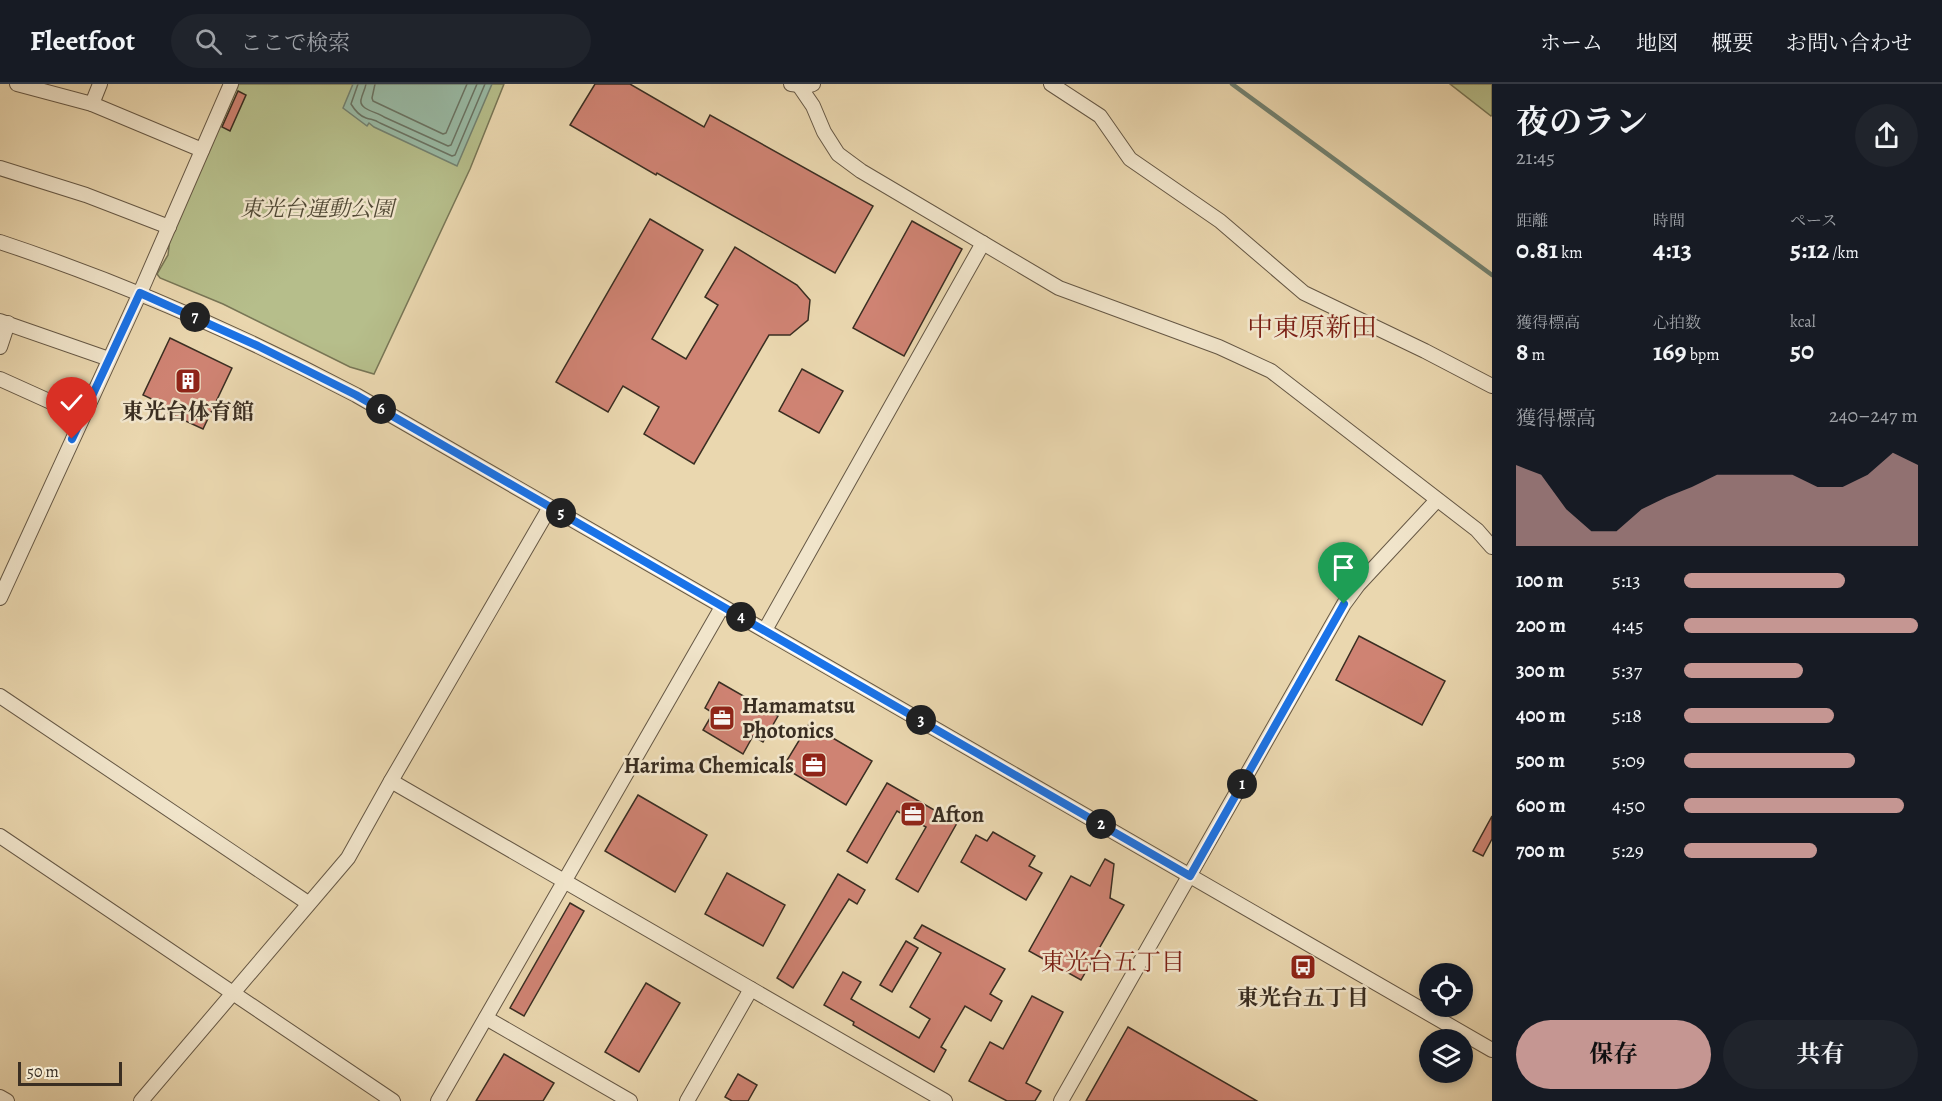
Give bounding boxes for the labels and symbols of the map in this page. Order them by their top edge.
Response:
park label: 東光台運動公園 [240,194,397,224]
pin: 7 [180,302,210,332]
district label: 中東原新田 [1247,310,1377,345]
building icon: 東光台体育館 [173,366,203,396]
pin [46,377,97,439]
pin: 6 [366,394,396,424]
place label: 東光台体育館 [122,397,254,427]
pin: 5 [546,498,576,528]
pin [1318,542,1369,604]
pin: 4 [726,602,756,632]
place label: Hamamatsu Photonics [742,691,856,746]
office icon: Hamamatsu Photonics [707,703,737,733]
pin: 3 [906,705,936,735]
office icon: Harima Chemicals [799,750,829,780]
place label: Harima Chemicals [624,751,794,781]
pin: 1 [1227,769,1257,799]
office icon: Afton [898,799,928,829]
place label: Afton [931,800,984,830]
pin: 2 [1086,809,1116,839]
district label: 東光台五丁目 [1041,946,1185,978]
bus stop icon: 東光台五丁目 [1288,952,1318,982]
place label: 東光台五丁目 [1237,983,1369,1013]
scale bar [18,1059,122,1086]

